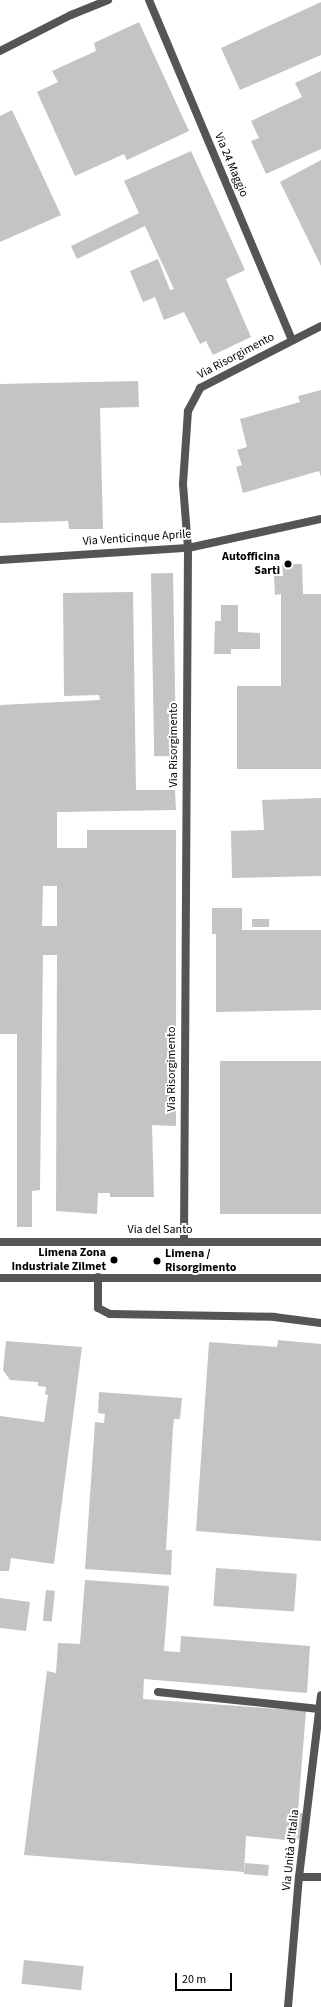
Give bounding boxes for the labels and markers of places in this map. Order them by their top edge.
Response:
place label: Autofficina Sarti [222,550,280,578]
marker: Autofficina Sarti [283,559,293,569]
place label: Limena Zona Industriale Zilmet [11,1246,106,1274]
place label: Limena / Risorgimento [165,1247,236,1275]
marker: Limena Zona Industriale Zilmet [109,1255,119,1265]
marker: Limena / Risorgimento [152,1256,162,1266]

